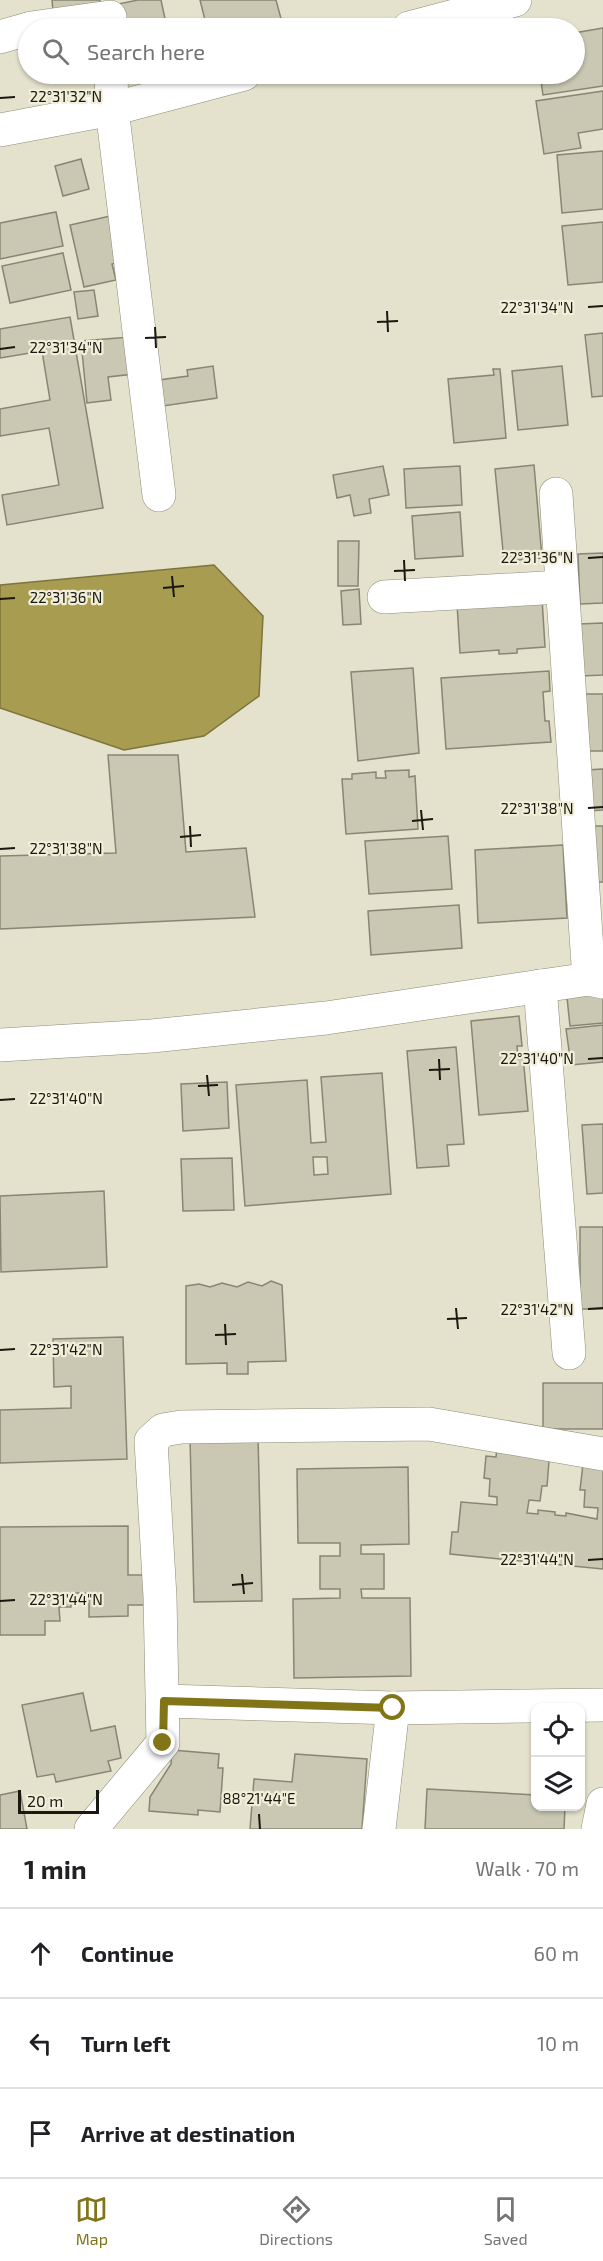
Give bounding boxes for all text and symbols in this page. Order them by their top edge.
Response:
search box [18,18,585,84]
icon: search [39,35,72,68]
text: Search here [87,38,205,64]
text: 22°31'32"N [30,87,102,105]
text: 22°31'34"N [500,298,574,316]
text: 22°31'34"N [29,338,103,356]
text: 22°31'36"N [501,548,573,566]
text: 22°31'36"N [30,588,102,606]
text: 22°31'38"N [500,799,574,817]
text: 22°31'38"N [29,839,103,857]
text: 22°31'40"N [500,1049,574,1067]
text: 22°31'40"N [29,1089,103,1107]
text: 22°31'42"N [501,1300,573,1318]
text: 22°31'42"N [30,1340,102,1358]
text: 22°31'44"N [500,1550,574,1568]
text: 22°31'44"N [29,1590,103,1608]
route start [379,1694,405,1720]
map controls [531,1703,585,1811]
button: locate [531,1703,585,1757]
route end [149,1729,175,1755]
button: layers [531,1757,585,1811]
scale bar [18,1787,99,1814]
text: 88°21'44"E [223,1789,295,1807]
text: 20 m [27,1791,63,1810]
text: 1 min [24,1853,87,1884]
text: Walk · 70 m [475,1856,579,1880]
icon: ahead [24,1937,57,1970]
text: Continue [81,1940,174,1966]
text: 60 m [534,1941,579,1965]
icon: left [24,2027,57,2060]
text: Turn left [81,2030,170,2056]
text: 10 m [537,2031,579,2055]
icon: arrive [24,2117,57,2150]
text: Arrive at destination [81,2120,295,2146]
tab: Map [75,2193,108,2248]
tab: Directions [259,2193,333,2248]
tab: Saved [484,2193,528,2248]

